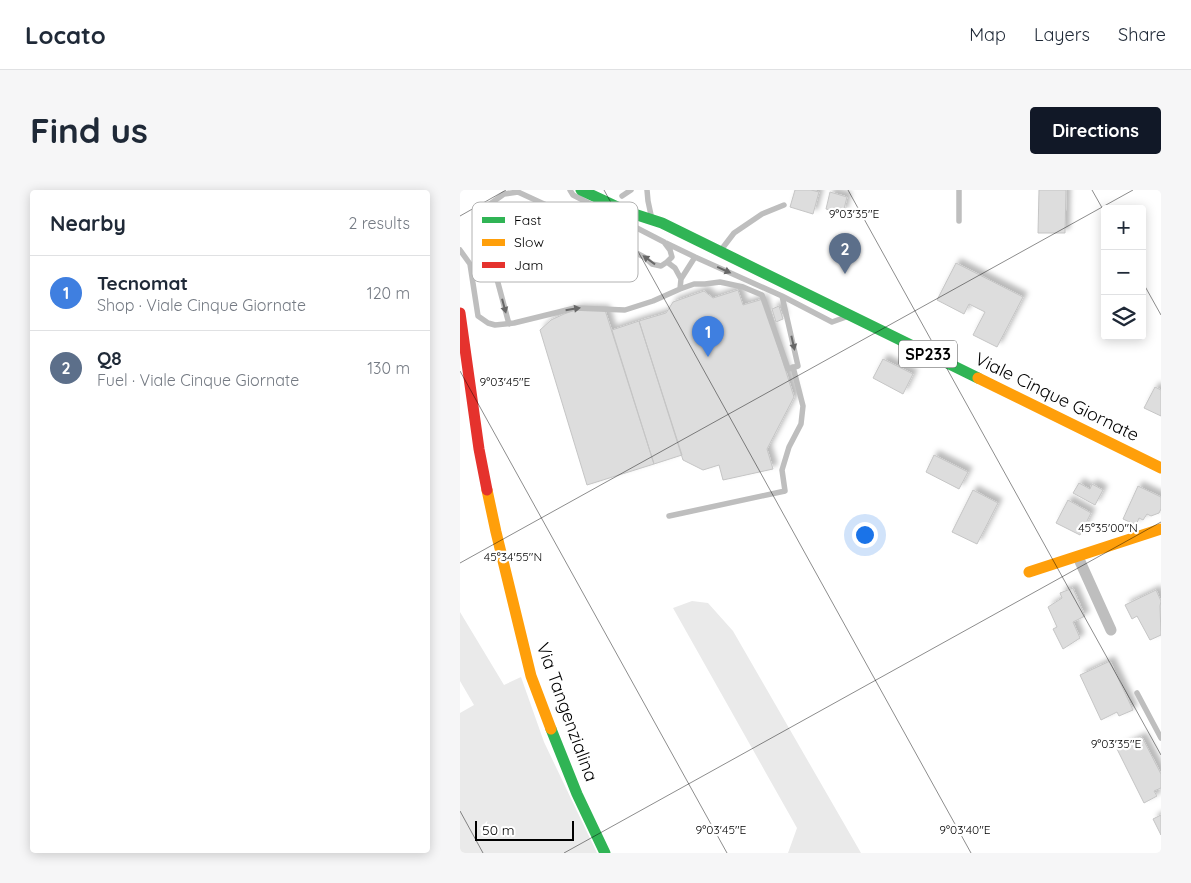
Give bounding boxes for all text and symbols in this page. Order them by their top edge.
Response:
text: Locato [25,20,106,50]
text: Map [969,23,1006,46]
text: Layers [1034,23,1090,46]
text: Share [1118,23,1166,46]
button: Directions [1030,107,1161,154]
text: Find us [30,108,148,152]
legend [472,202,638,282]
map controls [1101,205,1146,340]
button: + [1101,205,1146,250]
text: 9°03'35"E [829,206,880,221]
text: Nearby [50,210,126,236]
text: Fast [514,211,542,229]
text: 2 results [348,213,410,233]
text: Slow [514,233,544,251]
pin: 2 [829,233,861,274]
button: − [1101,250,1146,295]
one-way arrow [642,255,656,265]
text: Jam [514,256,543,274]
one-way arrow [717,267,731,275]
text: Tecnomat [97,271,188,295]
text: 1 [63,283,69,303]
text: 120 m [367,283,410,303]
text: Shop · Viale Cinque Giornate [97,295,306,315]
button: layers [1101,295,1146,340]
one-way arrow [500,299,508,314]
one-way arrow [566,305,582,313]
pin: 1 [692,316,724,357]
one-way arrow [789,336,797,351]
road number: SP233 [899,340,957,368]
text: Q8 [97,346,122,370]
street label: Viale Cinque Giornate [971,347,1143,446]
text: 2 [61,358,71,378]
text: 130 m [367,358,410,378]
text: Fuel · Viale Cinque Giornate [97,370,299,390]
text: 9°03'45"E [480,374,531,389]
text: 45°35'00"N [1078,520,1138,535]
your location [852,522,878,548]
text: 45°34'55"N [484,549,542,564]
street label: Via Tangenzialina [532,639,603,784]
text: 9°03'35"E [1091,736,1142,751]
scale bar [475,818,574,841]
text: 50 m [482,821,515,839]
text: 9°03'45"E [696,822,747,837]
text: 9°03'40"E [939,822,991,837]

